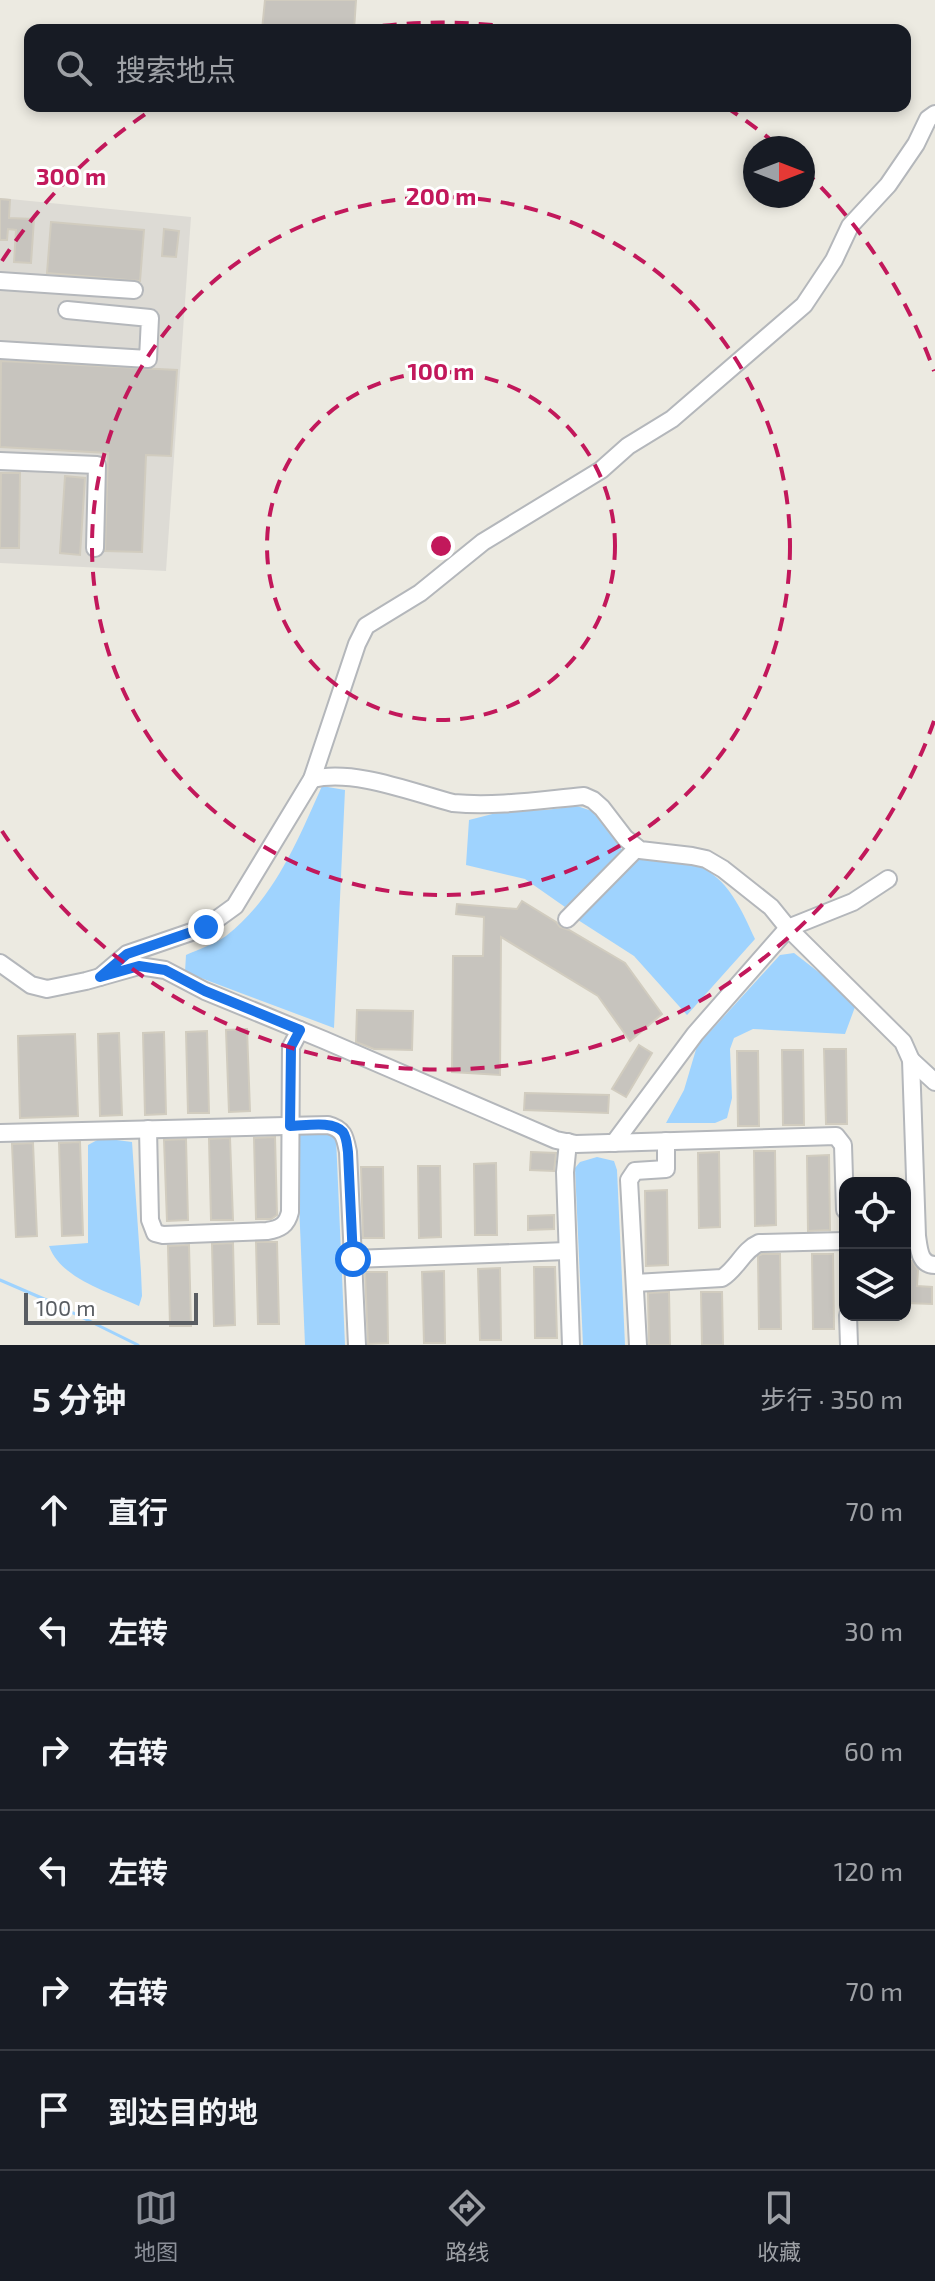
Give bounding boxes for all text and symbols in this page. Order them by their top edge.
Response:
search box [24,24,911,112]
icon: search [52,46,96,90]
text: 搜索地点 [116,51,236,87]
north arrow [743,136,815,208]
text: 300 m [36,161,106,190]
text: 200 m [406,181,476,210]
text: 100 m [408,356,474,385]
centre of rings [427,532,455,560]
route end [188,909,224,945]
map controls [839,1177,911,1321]
button: locate [839,1177,911,1249]
route start [335,1241,371,1277]
button: layers [839,1249,911,1321]
scale bar [24,1289,198,1325]
text: 100 m [36,1294,95,1320]
text: 5 分钟 [32,1378,126,1419]
text: 步行 · 350 m [761,1383,903,1414]
icon: ahead [32,1488,76,1532]
text: 直行 [108,1493,168,1529]
text: 70 m [845,1495,903,1526]
icon: left [32,1608,76,1652]
text: 左转 [108,1613,168,1649]
text: 30 m [844,1615,903,1646]
icon: right [32,1728,76,1772]
text: 右转 [108,1733,168,1769]
text: 60 m [844,1735,903,1766]
icon: left [32,1848,76,1892]
text: 左转 [108,1853,168,1889]
text: 120 m [834,1855,903,1886]
icon: right [32,1968,76,2012]
text: 右转 [108,1973,168,2009]
text: 70 m [845,1975,903,2006]
icon: arrive [32,2088,76,2132]
text: 到达目的地 [108,2093,258,2129]
tab: 地图 [134,2186,178,2266]
tab: 路线 [445,2186,489,2266]
tab: 收藏 [757,2186,801,2266]

